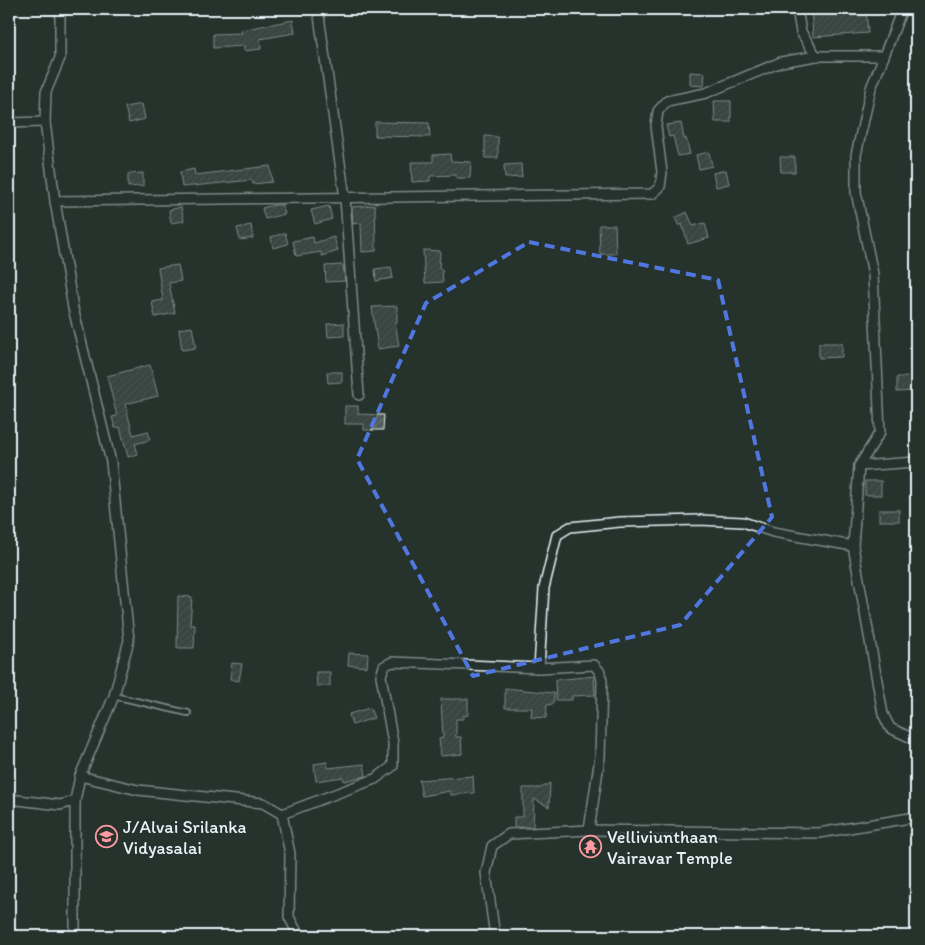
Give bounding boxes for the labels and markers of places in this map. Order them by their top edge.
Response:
place label: J/Alvai Srilanka Vidyasalai [123,816,247,859]
school or university icon: J/Alvai Srilanka Vidyasalai [95,825,119,849]
place label: Velliviunthaan Vairavar Temple [607,826,733,869]
temple icon: Velliviunthaan Vairavar Temple [579,835,603,859]

